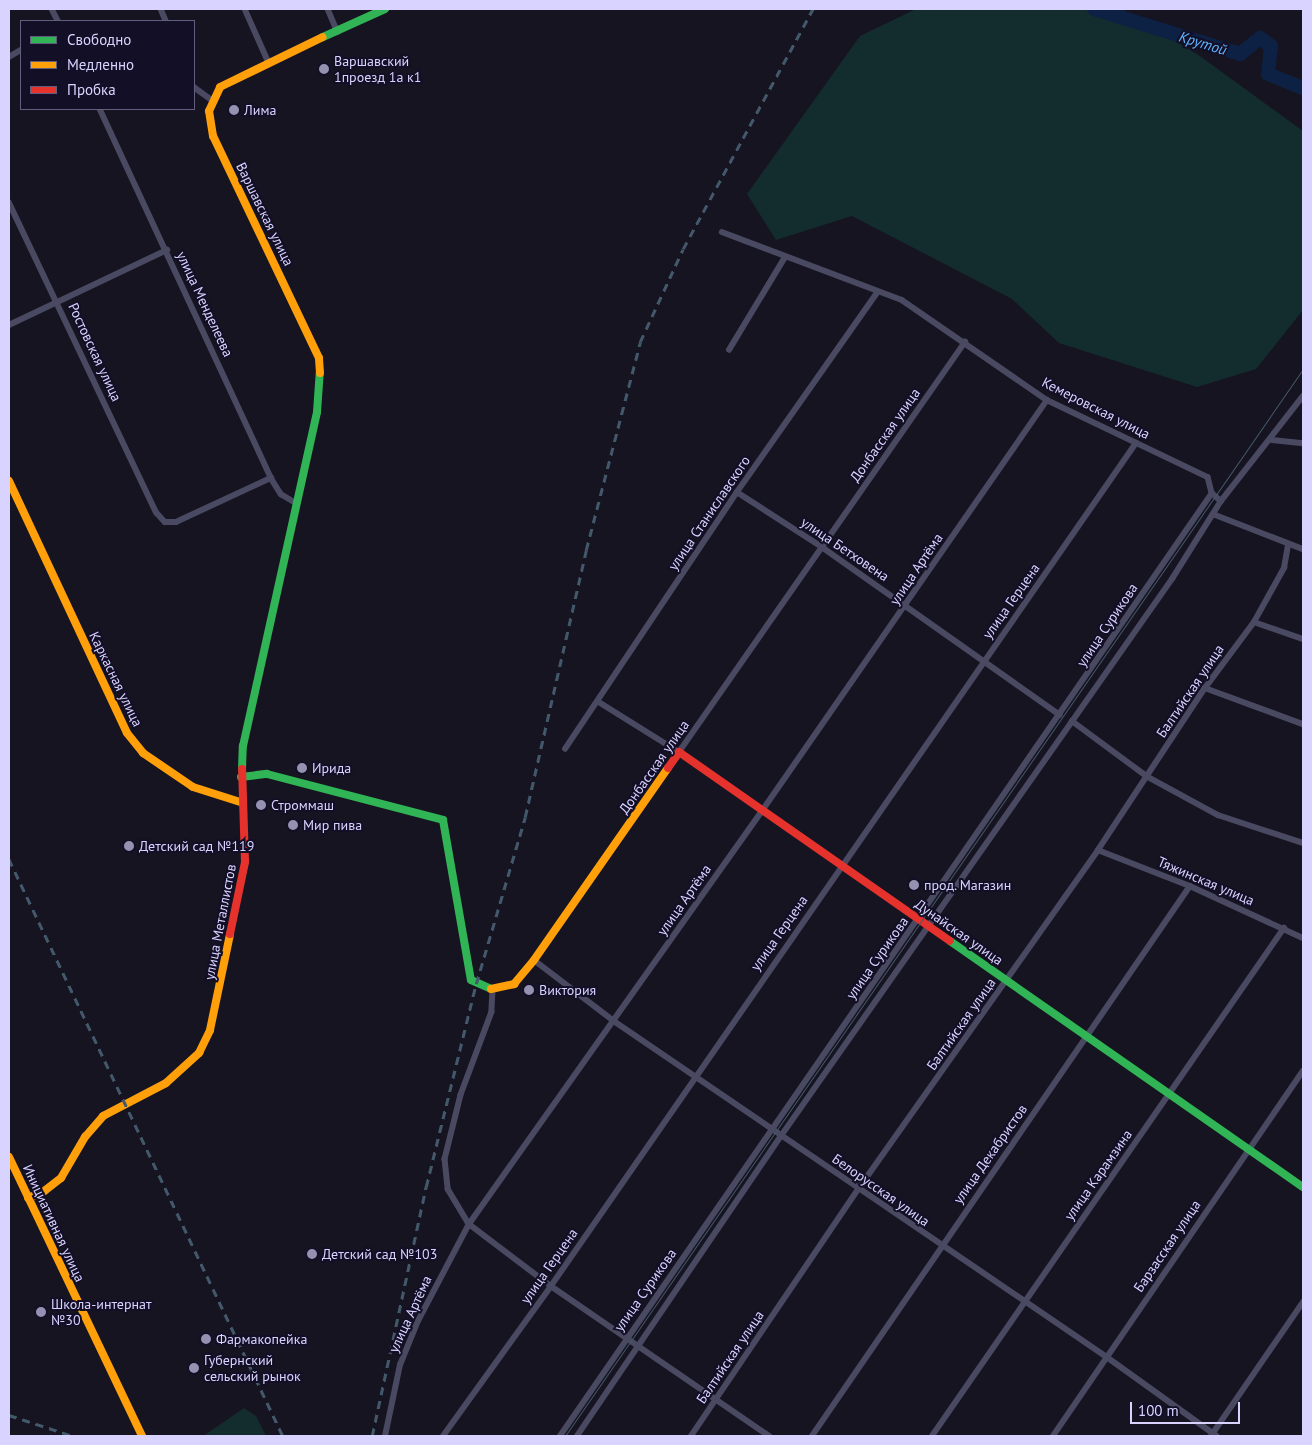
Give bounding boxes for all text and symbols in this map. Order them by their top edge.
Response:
legend [20,20,195,110]
water label: Крутой [1177,27,1229,59]
text: Свободно [67,30,131,49]
place label: Варшавский 1проезд 1а к1 [334,53,421,85]
text: Медленно [67,55,134,74]
marker: Варшавский 1проезд 1а к1 [318,63,330,75]
text: Пробка [67,80,116,99]
place label: Лима [244,102,276,118]
marker: Лима [228,104,240,116]
street label: Варшавская улица [233,160,297,268]
street label: улица Менделеева [173,249,237,359]
street label: Ростовская улица [65,300,125,404]
street label: Кемеровская улица [1039,374,1153,442]
street label: Донбасская улица [846,385,924,485]
street label: улица Станиславского [664,453,754,573]
street label: улица Бетховена [798,513,892,585]
street label: улица Артёма [886,530,946,608]
street label: улица Герцена [979,560,1043,642]
street label: улица Сурикова [1073,580,1141,670]
street label: Каркасная улица [86,629,146,729]
street label: Балтийская улица [1153,641,1227,741]
street label: Донбасская улица [615,717,693,817]
place label: Ирида [312,760,351,776]
marker: Ирида [296,762,308,774]
place label: Строммаш [271,797,334,813]
marker: Строммаш [255,799,267,811]
place label: Мир пива [303,817,362,833]
marker: Мир пива [287,819,299,831]
place label: Детский сад №119 [139,838,254,854]
marker: Детский сад №119 [123,840,135,852]
street label: Тяжинская улица [1155,853,1257,909]
street label: улица Артёма [653,861,715,939]
street label: улица Металлистов [201,863,239,981]
place label: прод. Магазин [924,877,1012,893]
marker: прод. Магазин [908,879,920,891]
street label: улица Герцена [747,892,811,974]
street label: Дунайская улица [912,895,1006,969]
street label: улица Сурикова [842,913,912,1003]
street label: Балтийская улица [923,975,999,1073]
place label: Виктория [539,982,596,998]
marker: Виктория [523,984,535,996]
street label: улица Декабристов [949,1101,1031,1207]
street label: улица Карамзина [1061,1126,1135,1224]
street label: Белорусская улица [829,1150,933,1230]
street label: Инициативная улица [19,1162,89,1284]
street label: Барзасская улица [1130,1197,1204,1295]
street label: улица Герцена [517,1225,581,1307]
street label: улица Сурикова [610,1245,680,1335]
place label: Детский сад №103 [322,1246,437,1262]
marker: Детский сад №103 [306,1248,318,1260]
street label: улица Артёма [385,1273,435,1355]
place label: Школа-интернат №30 [51,1296,152,1328]
marker: Школа-интернат №30 [35,1306,47,1318]
street label: Балтийская улица [693,1307,767,1407]
place label: Фармакопейка [216,1331,307,1347]
marker: Фармакопейка [200,1333,212,1345]
place label: Губернский сельский рынок [204,1352,301,1384]
marker: Губернский сельский рынок [188,1362,200,1374]
scale bar [1132,1392,1242,1424]
text: 100 m [1138,1401,1179,1420]

